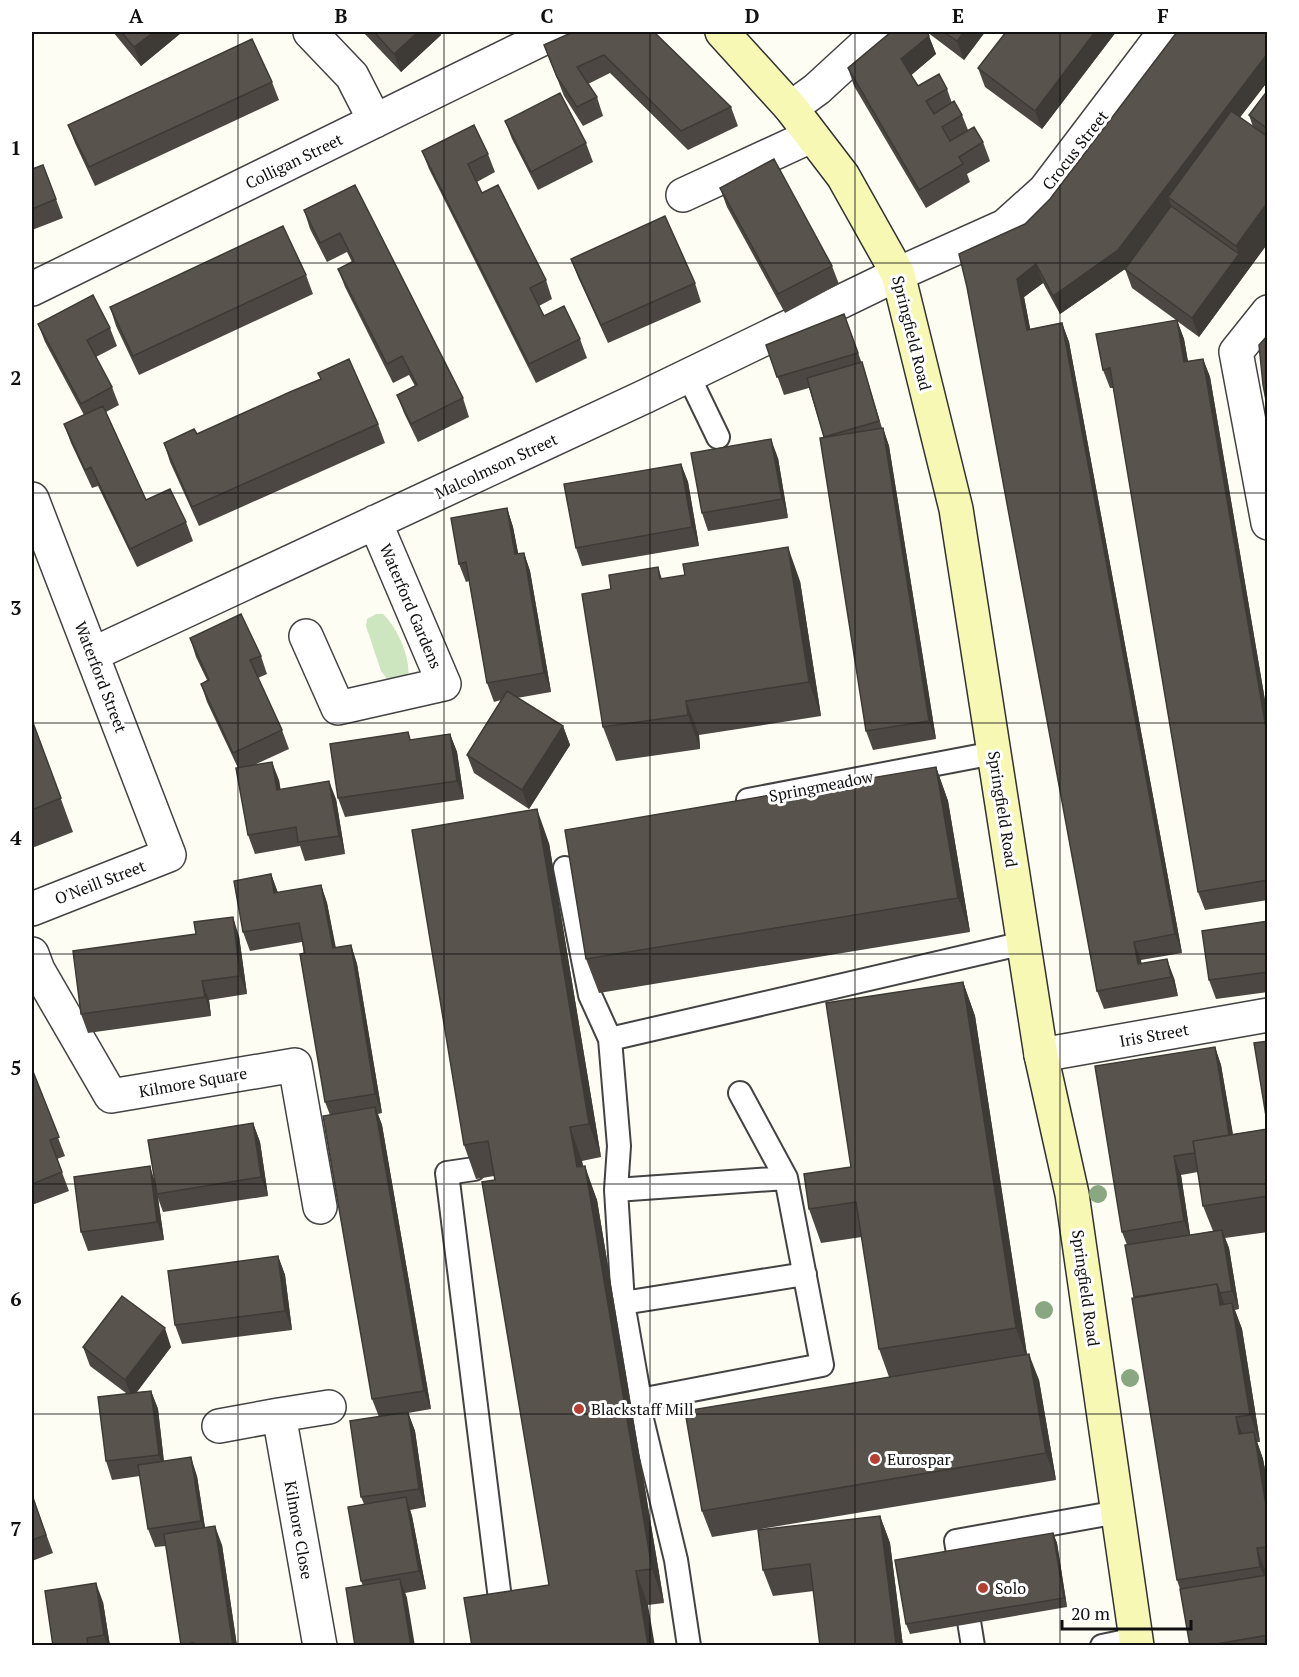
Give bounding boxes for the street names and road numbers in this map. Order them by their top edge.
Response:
street label: Crocus Street [1037,106,1113,194]
street label: Colligan Street [242,128,346,194]
street label: Springfield Road [887,273,937,393]
street label: Malcolmson Street [431,428,561,504]
street label: Waterford Gardens [375,540,447,672]
street label: Waterford Street [70,618,132,736]
street label: Springfield Road [983,749,1023,869]
street label: Springmeadow [767,765,875,807]
street label: O'Neill Street [51,855,149,909]
street label: Iris Street [1118,1018,1190,1052]
street label: Kilmore Square [137,1062,249,1102]
street label: Springfield Road [1067,1228,1105,1348]
street label: Kilmore Close [280,1479,318,1581]

